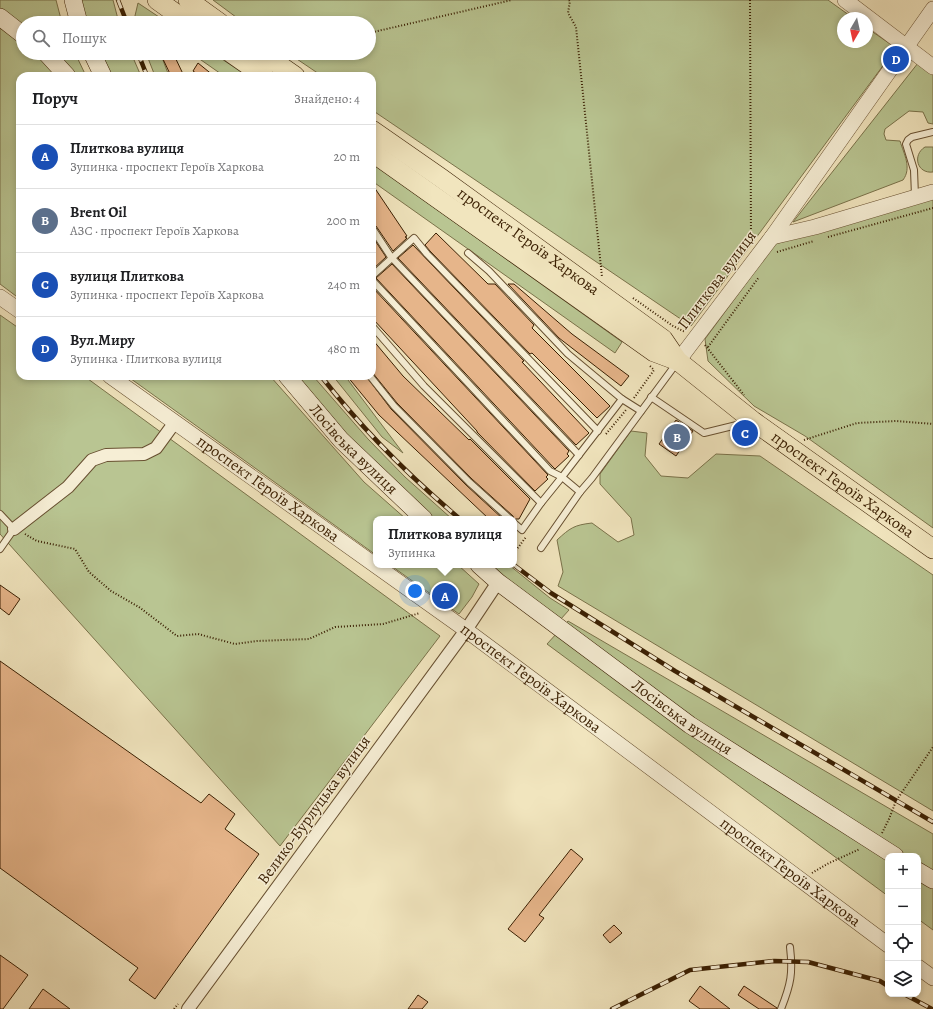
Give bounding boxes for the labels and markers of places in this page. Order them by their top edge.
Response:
pin: D [883,44,909,74]
pin: C [732,418,758,448]
pin: B [664,422,690,452]
pin: A [432,581,458,611]

